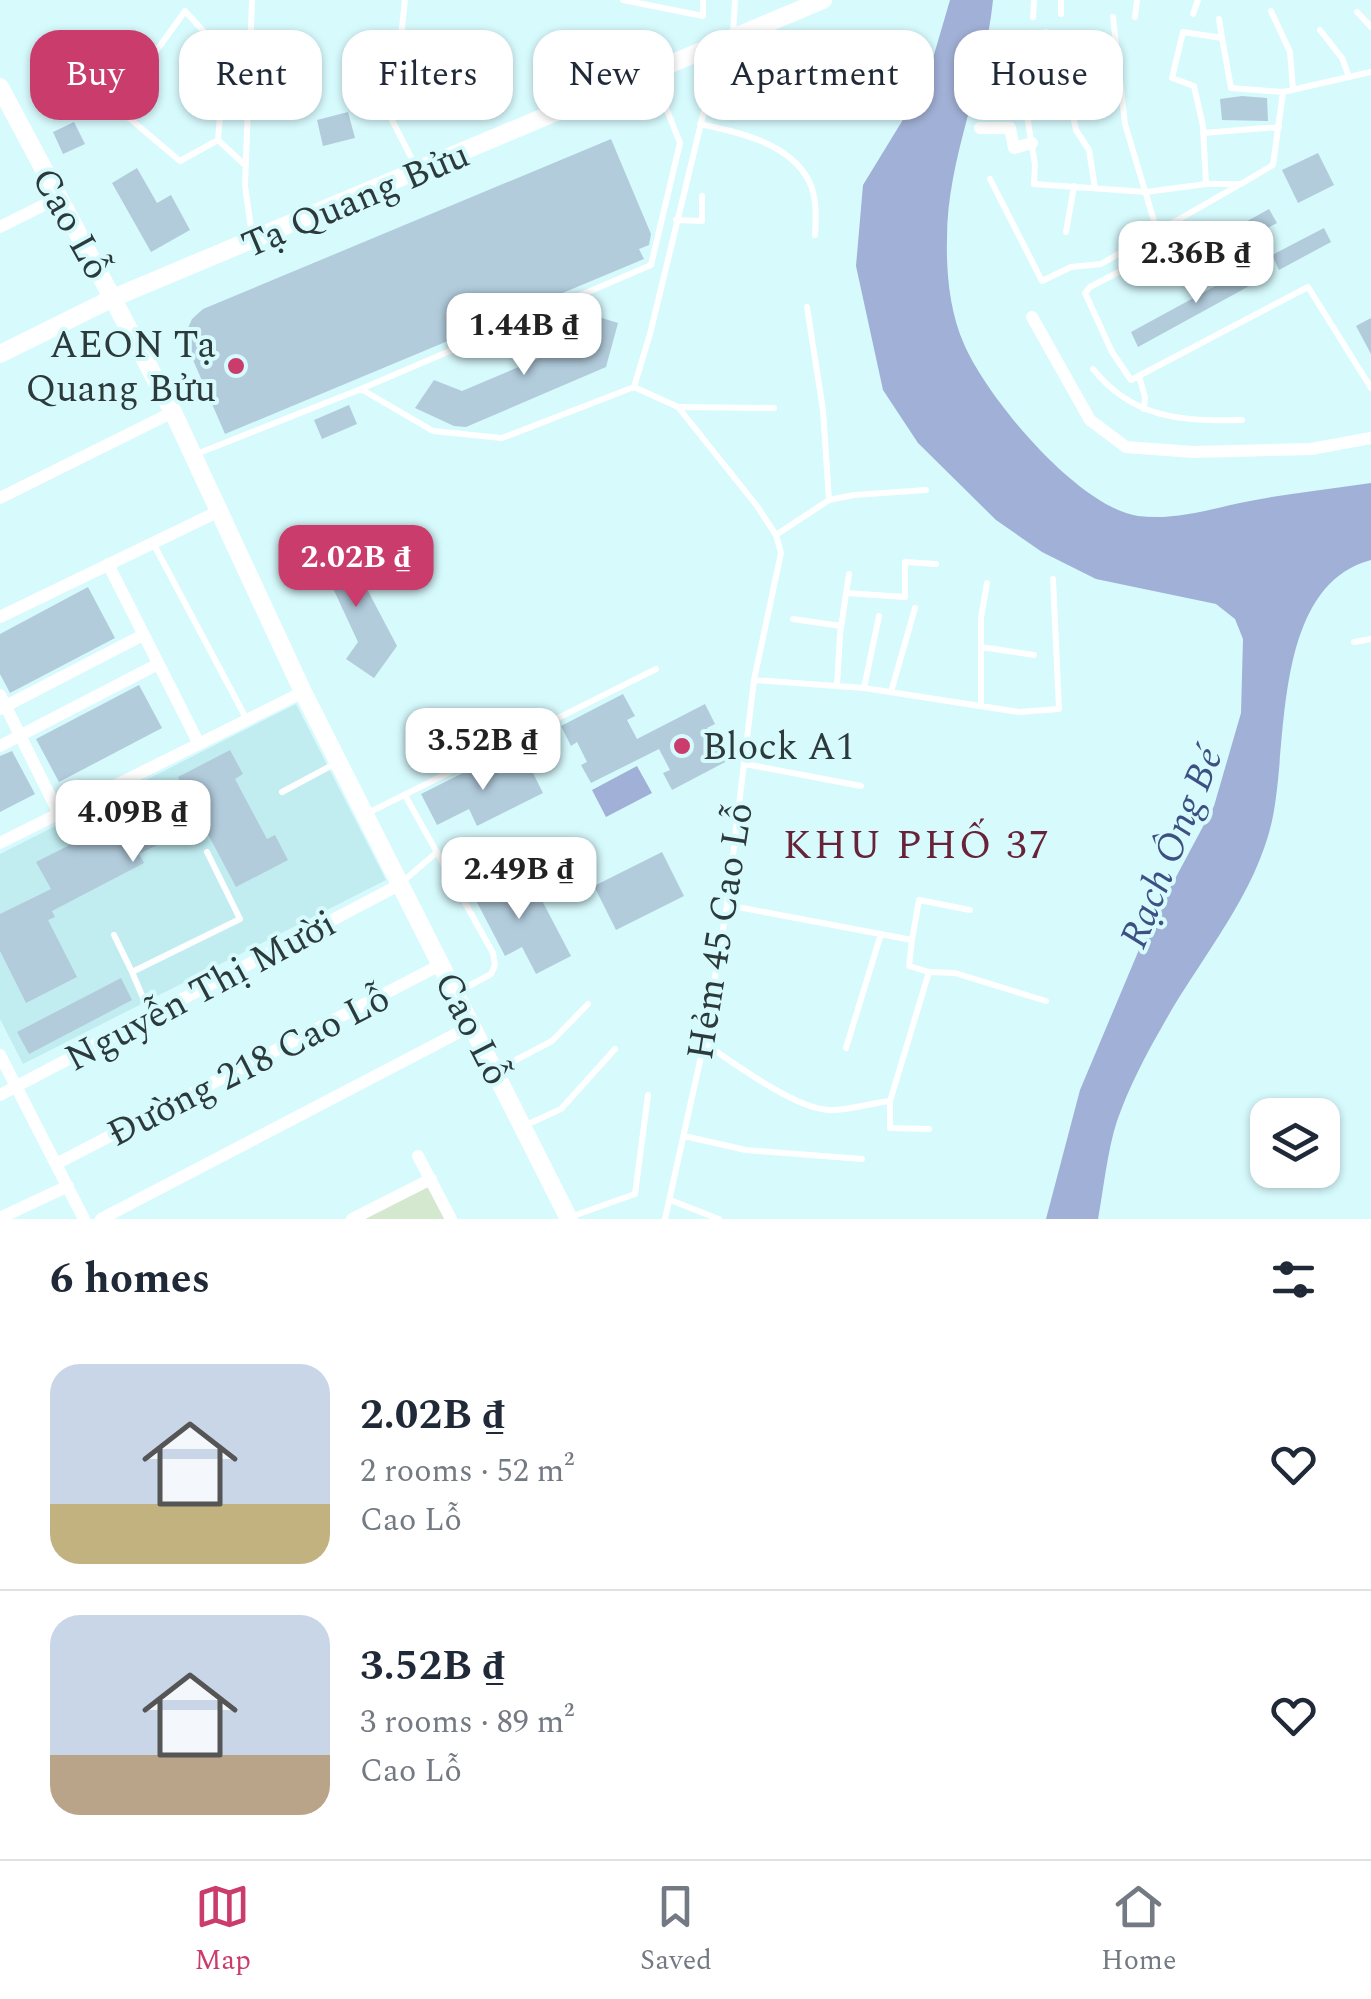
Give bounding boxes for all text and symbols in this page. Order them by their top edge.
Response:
chip: Buy [30,30,159,120]
chip: Rent [179,30,322,120]
chip: Filters [342,30,513,120]
chip: New [533,30,674,120]
chip: Apartment [694,30,934,120]
chip: House [954,30,1123,120]
street label: Tạ Quang Bửu [233,127,479,275]
street label: Cao Lỗ [16,157,125,291]
pin: 2.36B ₫ [1104,221,1288,306]
text: 2.36B ₫ [1141,229,1251,278]
pin: 1.44B ₫ [432,293,616,378]
text: 1.44B ₫ [469,301,579,350]
place label: AEON Tạ Quang Bửu [26,317,216,419]
marker: AEON Tạ Quang Bửu [225,355,247,377]
pin: 2.02B ₫ [264,525,448,610]
text: 2.02B ₫ [301,533,411,582]
pin: 3.52B ₫ [391,708,575,793]
text: 3.52B ₫ [428,716,538,765]
place label: Block A1 [702,719,855,777]
marker: Block A1 [671,735,693,757]
water label: Rạch Ông Bé [1104,735,1242,958]
pin: 4.09B ₫ [41,780,225,865]
text: 4.09B ₫ [78,788,188,837]
street label: Hẻm 45 Cao Lỗ [672,799,770,1064]
district label: KHU PHỐ 37 [783,816,1051,877]
pin: 2.49B ₫ [427,837,611,922]
text: 2.49B ₫ [464,845,574,894]
street label: Nguyễn Thị Mười [55,896,347,1088]
street label: Cao Lỗ [418,962,524,1096]
street label: Đường 218 Cao Lỗ [97,970,400,1163]
map controls [1250,1098,1340,1188]
button: layers [1250,1098,1340,1188]
text: 6 homes [50,1248,210,1311]
icon: filters [1266,1252,1321,1307]
text: 2.02B ₫ [360,1384,506,1447]
icon: home [130,1404,250,1524]
icon: heart [1266,1437,1321,1492]
text: 2 rooms · 52 m² [360,1447,574,1496]
text: Cao Lỗ [360,1496,462,1545]
text: 3.52B ₫ [360,1635,506,1698]
icon: home [130,1655,250,1775]
icon: heart [1266,1688,1321,1743]
text: 3 rooms · 89 m² [360,1698,574,1747]
text: Cao Lỗ [360,1747,462,1796]
tab: Map [195,1879,251,1982]
tab: Saved [640,1879,712,1982]
tab: Home [1101,1879,1176,1982]

